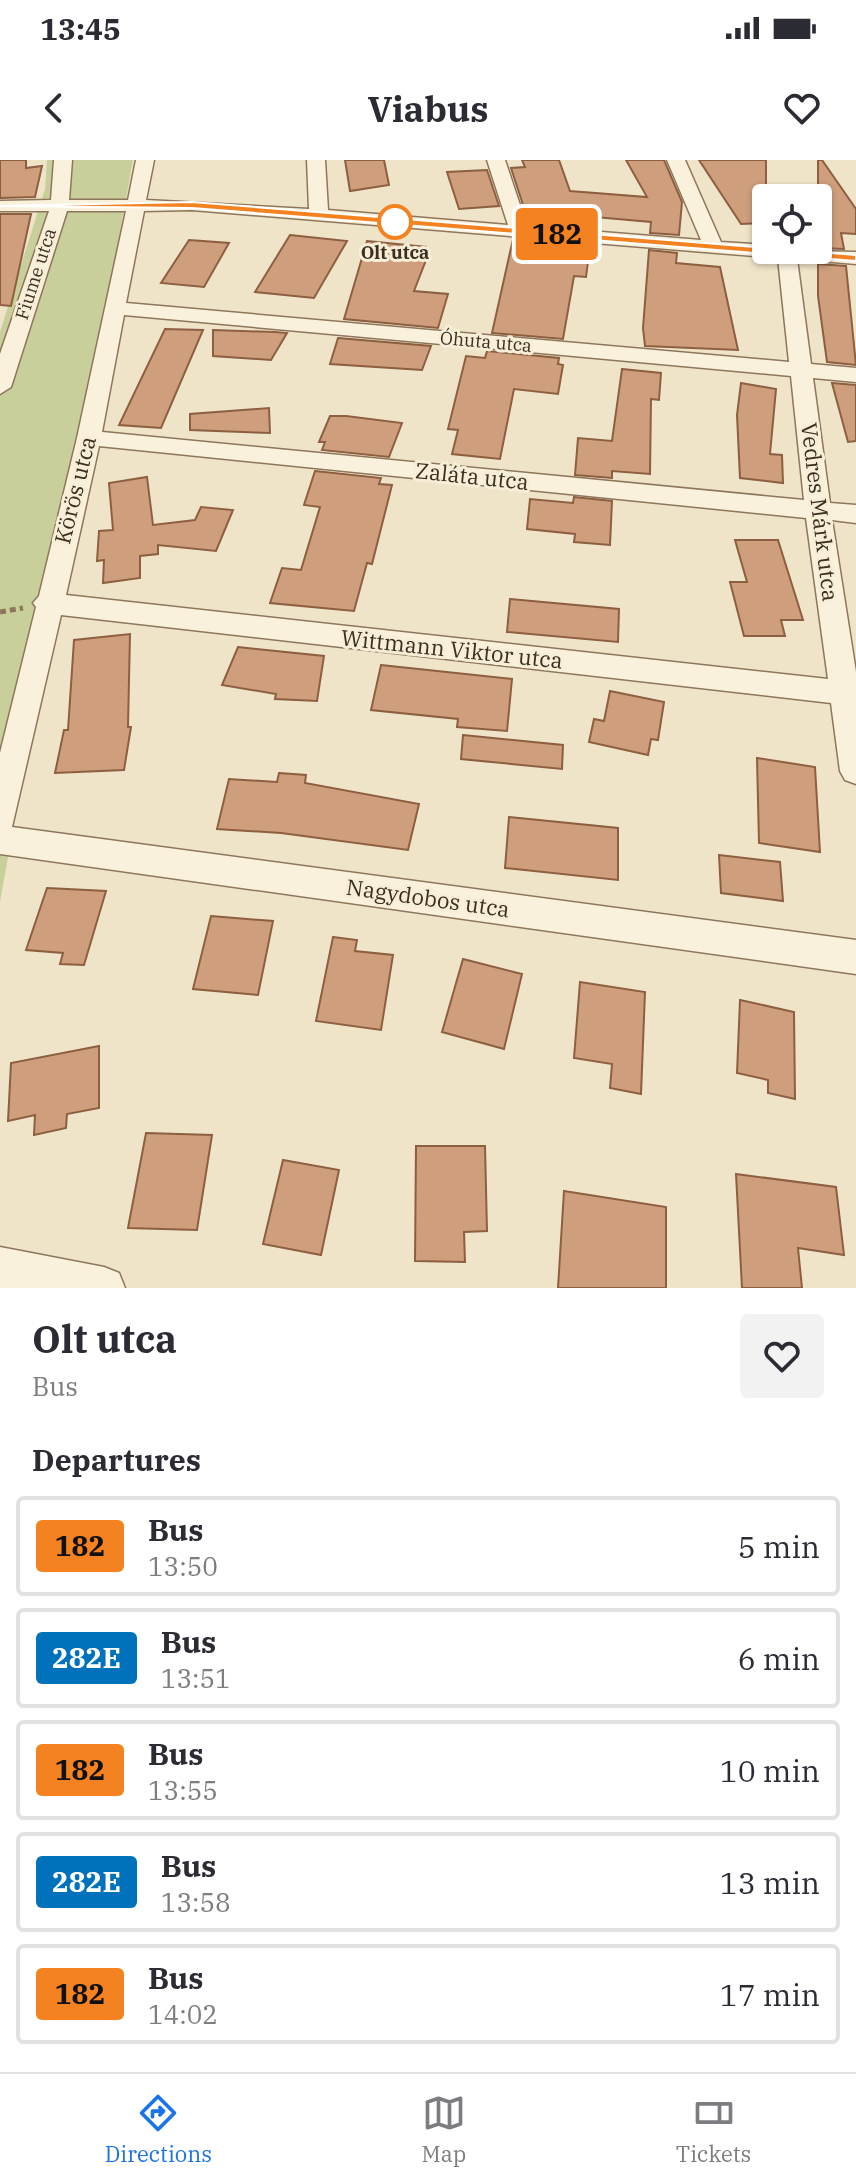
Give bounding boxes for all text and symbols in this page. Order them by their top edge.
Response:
text: 13:45 [40,9,121,48]
text: Viabus [368,85,489,132]
icon: back [32,86,76,130]
icon: heart [780,86,824,130]
map controls [752,184,832,264]
button: locate [752,184,832,264]
marker: Olt utca [378,205,412,239]
line badge: 182 [511,208,603,260]
text: 182 [532,215,582,252]
street label: Fiume utca [10,225,61,323]
place label: Olt utca [361,241,429,264]
street label: Óhuta utca [439,326,533,357]
street label: Vedres Márk utca [795,421,846,603]
street label: Körös utca [47,433,102,547]
street label: Zaláta utca [414,455,530,496]
street label: Wittmann Viktor utca [340,622,564,675]
street label: Nagydobos utca [344,872,512,923]
text: Olt utca [32,1314,177,1363]
button: heart [740,1314,824,1398]
text: Bus [32,1369,78,1403]
text: Departures [32,1440,201,1479]
text: Bus [148,1510,203,1549]
text: 182 [55,1527,105,1564]
text: 5 min [738,1527,820,1566]
text: 13:50 [148,1549,218,1583]
text: Bus [161,1622,216,1661]
text: 282E [52,1639,121,1676]
text: 6 min [738,1639,820,1678]
text: 13:51 [161,1661,231,1695]
text: Bus [148,1734,203,1773]
text: 182 [55,1751,105,1788]
text: 10 min [720,1751,820,1790]
text: 13:55 [148,1773,218,1807]
text: Bus [161,1846,216,1885]
text: 282E [52,1863,121,1900]
text: 13 min [720,1863,820,1902]
text: 13:58 [161,1885,231,1919]
text: Bus [148,1958,203,1997]
text: 182 [55,1975,105,2012]
text: 17 min [720,1975,820,2014]
text: 14:02 [148,1997,218,2031]
tab: Directions [105,2091,212,2168]
tab: Map [422,2091,466,2168]
tab: Tickets [676,2091,751,2168]

